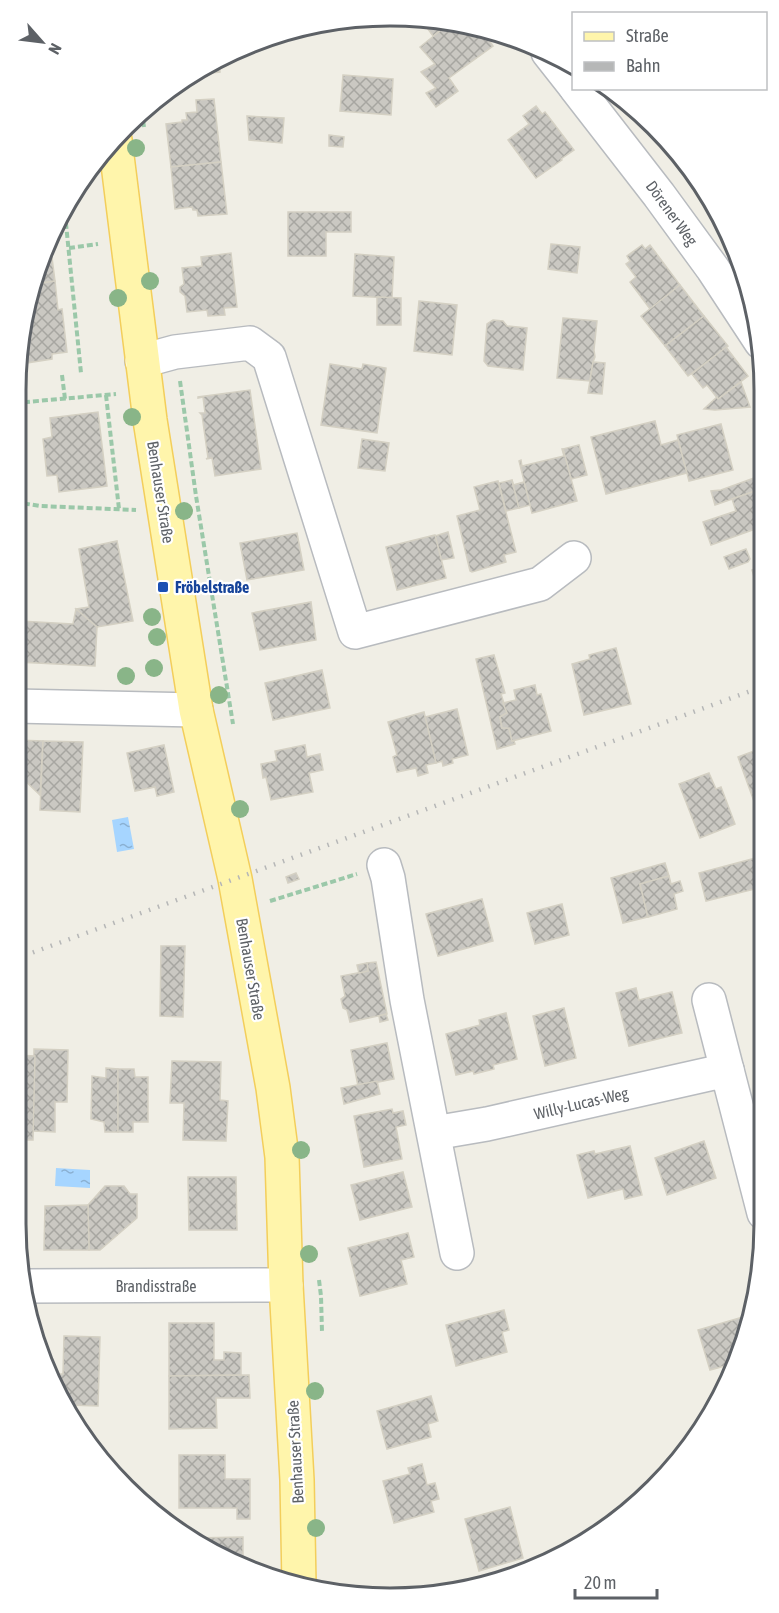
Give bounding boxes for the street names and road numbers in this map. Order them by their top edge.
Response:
street label: Dörener Weg [642,177,702,250]
street label: Benhauser Straße [144,440,178,544]
street label: Benhauser Straße [233,917,269,1021]
street label: Willy-Lucas-Weg [532,1083,630,1124]
street label: Brandisstraße [116,1277,196,1295]
street label: Benhauser Straße [283,1400,307,1504]

